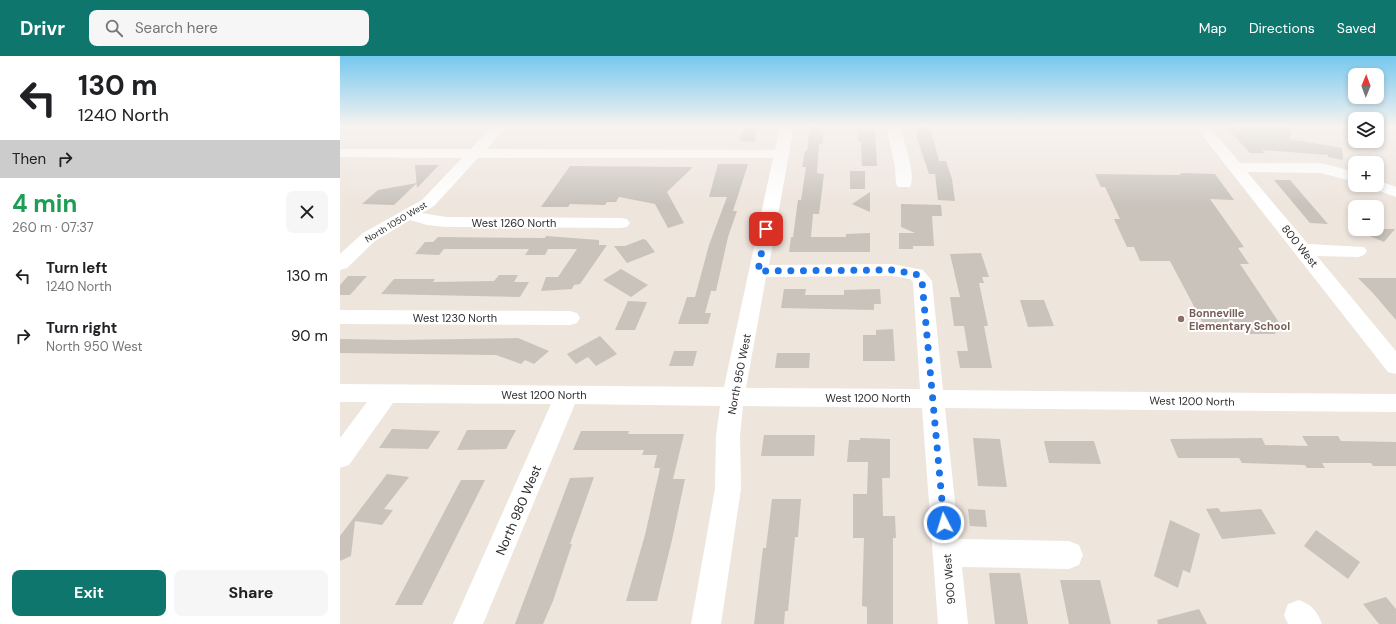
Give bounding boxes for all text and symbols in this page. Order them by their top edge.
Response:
search box [89,10,369,46]
text: Drivr [20,16,65,41]
icon: search [103,17,125,39]
text: Search here [135,18,218,38]
text: Map [1199,19,1227,37]
text: Directions [1249,19,1315,37]
text: Saved [1337,19,1376,37]
text: 130 m [78,67,158,104]
north arrow [1348,68,1384,104]
map controls [1348,68,1384,236]
icon: left [12,72,64,124]
text: 1240 North [78,103,169,127]
button: layers [1348,112,1384,148]
icon: right [54,148,76,170]
text: Then [12,149,46,169]
button: + [1348,156,1384,192]
text: 4 min [12,188,77,219]
button: close [286,191,328,233]
street label: North 1050 West [363,199,430,245]
button: − [1348,200,1384,236]
pin [749,212,783,246]
street label: West 1260 North [472,216,556,230]
icon: arrive [755,218,777,240]
text: 260 m · 07:37 [12,219,94,236]
street label: 800 West [1279,222,1321,270]
text: Turn left [46,258,107,278]
icon: left [12,265,34,287]
text: 130 m [287,266,328,286]
text: 1240 North [46,278,112,295]
place label: Bonneville Elementary School [1189,306,1290,333]
street label: West 1230 North [413,311,497,325]
marker: Bonneville Elementary School [1176,314,1186,324]
text: Turn right [46,318,117,338]
icon: right [12,325,34,347]
text: 90 m [291,326,328,346]
street label: North 950 West [724,333,754,415]
text: North 950 West [46,338,143,355]
street label: West 1200 North [501,388,587,402]
street label: West 1200 North [825,391,911,405]
street label: West 1200 North [1149,393,1235,409]
street label: North 980 West [492,463,545,558]
position arrow [923,502,965,544]
street label: 900 West [940,553,958,605]
button: Exit [12,570,166,616]
button: Share [174,570,328,616]

